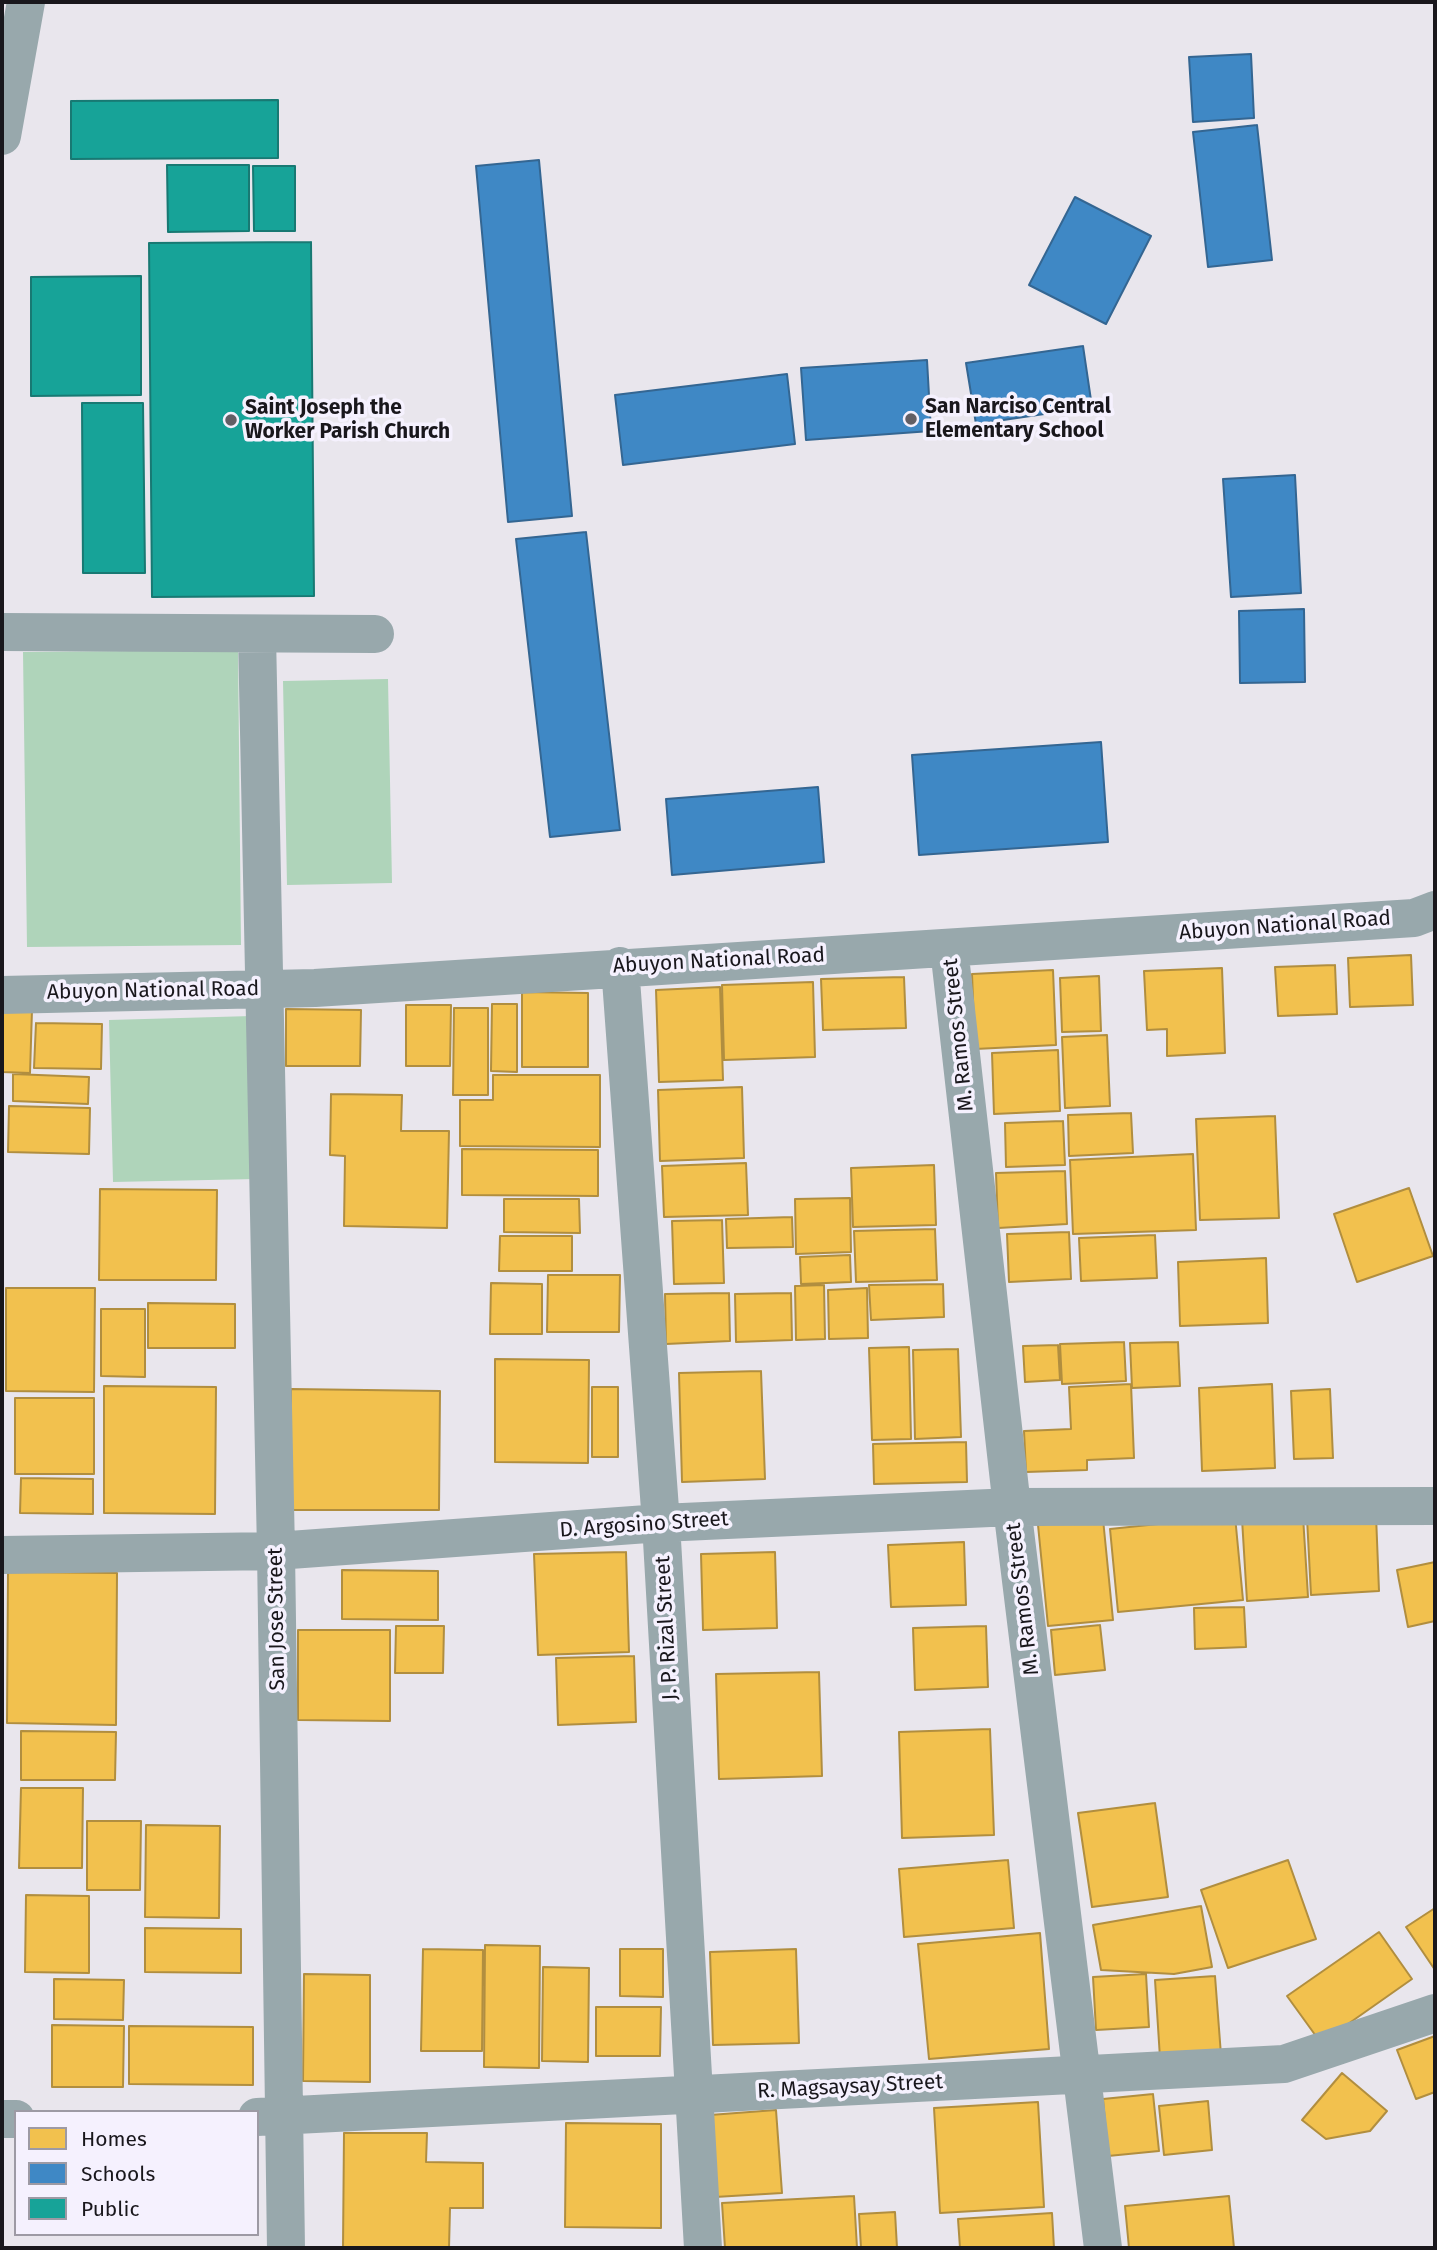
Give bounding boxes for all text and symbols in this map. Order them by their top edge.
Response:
place label: San Narciso Central Elementary School [925,394,1111,444]
place label: Saint Joseph the Worker Parish Church [245,395,450,445]
marker: San Narciso Central Elementary School [903,411,919,427]
marker: Saint Joseph the Worker Parish Church [223,412,239,428]
street label: Abuyon National Road [1178,906,1392,946]
street label: Abuyon National Road [612,943,826,979]
street label: M. Ramos Street [938,957,980,1113]
street label: Abuyon National Road [47,977,259,1005]
street label: D. Argosino Street [559,1507,729,1543]
street label: M. Ramos Street [1001,1521,1045,1677]
street label: San Jose Street [263,1547,291,1691]
street label: J. P. Rizal Street [651,1555,683,1701]
street label: R. Magsaysay Street [756,2070,944,2104]
legend [14,2110,259,2236]
text: Homes [81,2126,147,2152]
text: Schools [81,2161,155,2187]
text: Public [81,2196,139,2222]

